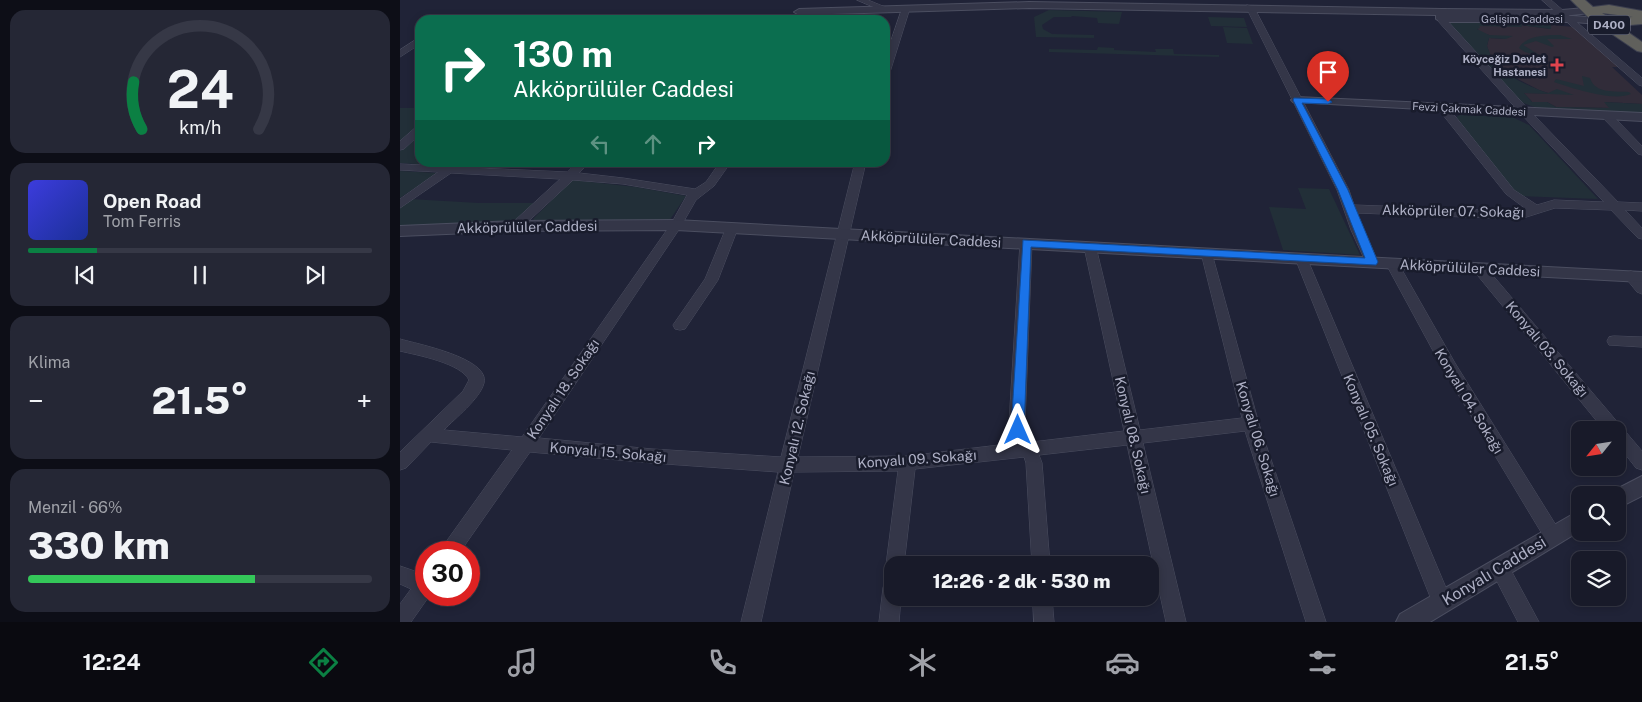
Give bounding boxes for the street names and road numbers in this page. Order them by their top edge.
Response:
street label: Gelişim Caddesi [1481,13,1563,26]
road number: D400 [1588,16,1630,34]
street label: Fevzi Çakmak Caddesi [1412,100,1526,119]
street label: Akköprüler 07. Sokağı [1382,202,1524,220]
street label: Akköprülüler Caddesi [457,218,597,236]
street label: Akköprülüler Caddesi [860,227,1002,251]
street label: Akköprülüler Caddesi [1399,256,1541,280]
street label: Konyalı 03. Sokağı [1502,298,1592,400]
street label: Konyalı 18. Sokağı [524,336,602,442]
street label: Konyalı 04. Sokağı [1431,346,1507,456]
street label: Konyalı 12. Sokağı [776,370,818,486]
street label: Konyalı 05. Sokağı [1340,372,1402,488]
street label: Konyalı 08. Sokağı [1112,375,1154,495]
street label: Konyalı 06. Sokağı [1233,380,1283,498]
street label: Konyalı 15. Sokağı [549,439,667,465]
street label: Konyalı 09. Sokağı [857,447,977,471]
street label: Konyalı Caddesi [1439,532,1549,610]

